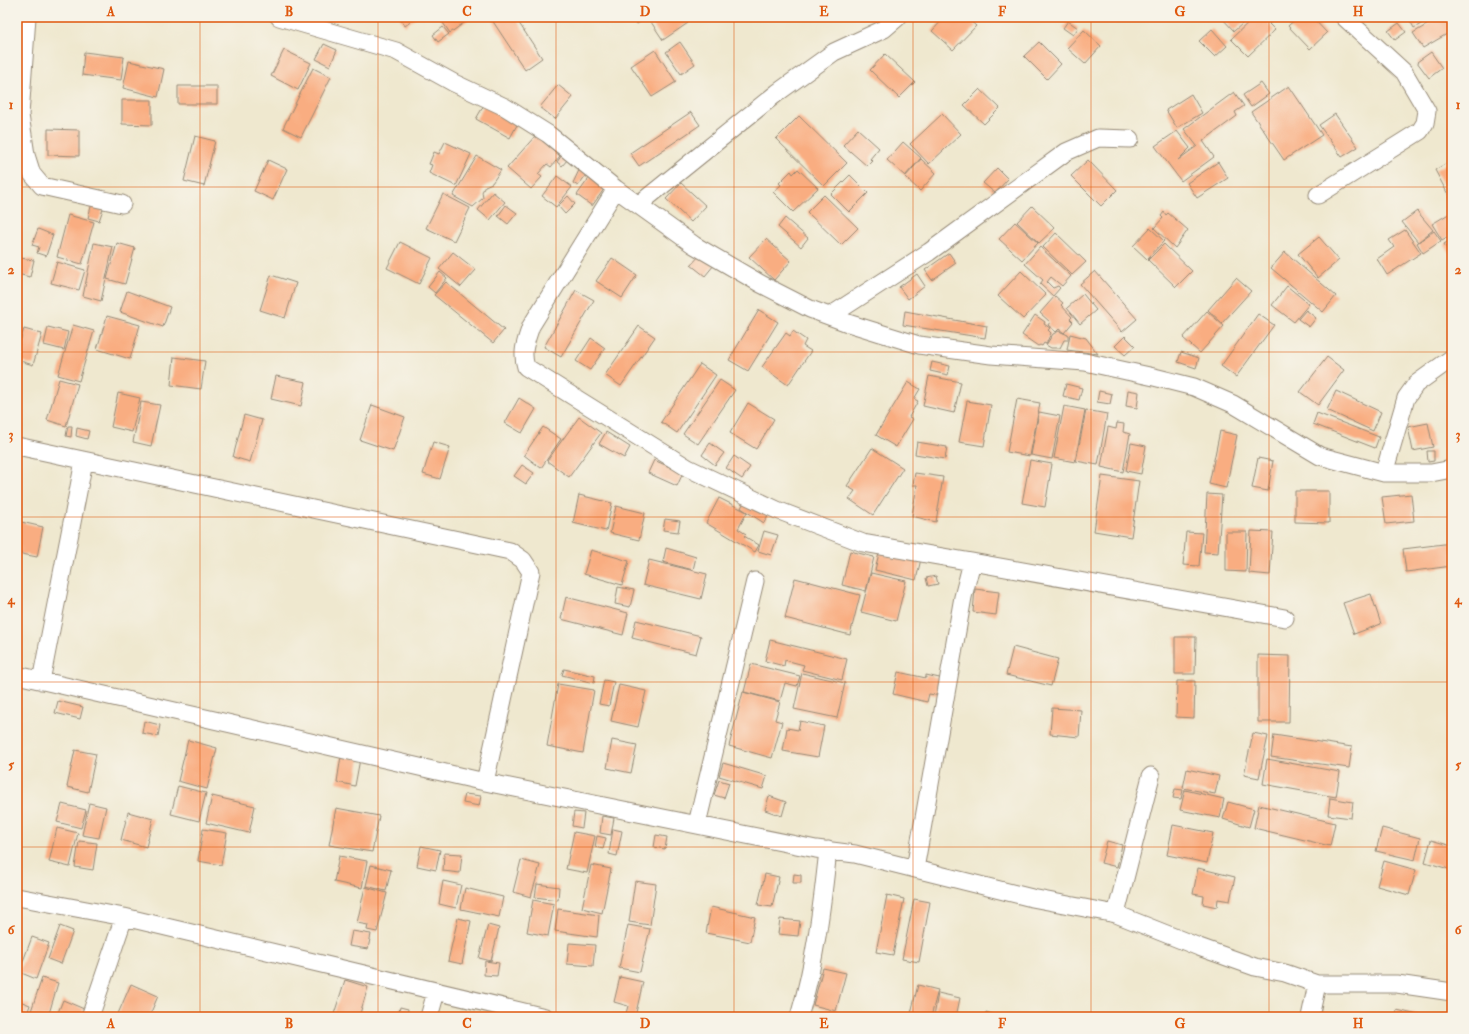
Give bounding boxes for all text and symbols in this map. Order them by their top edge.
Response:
text: A [106,4,116,20]
text: B [285,4,293,20]
text: C [462,4,472,20]
text: D [640,4,651,20]
text: E [819,4,829,20]
text: F [998,4,1007,20]
text: G [1175,4,1186,20]
text: H [1353,4,1364,20]
text: 1 [9,97,14,113]
text: 1 [1456,97,1461,113]
text: 2 [8,262,15,278]
text: 2 [1455,262,1462,278]
text: 3 [9,427,14,443]
text: 3 [1456,427,1461,443]
text: 4 [6,592,15,608]
text: 4 [1453,592,1462,608]
text: 5 [8,757,14,773]
text: 5 [1455,757,1461,773]
text: 6 [8,922,16,938]
text: 6 [1455,922,1463,938]
text: A [106,1016,116,1032]
text: B [285,1016,293,1032]
text: C [462,1016,472,1032]
text: D [640,1016,651,1032]
text: E [819,1016,829,1032]
text: F [998,1016,1007,1032]
text: G [1175,1016,1186,1032]
text: H [1353,1016,1364,1032]

